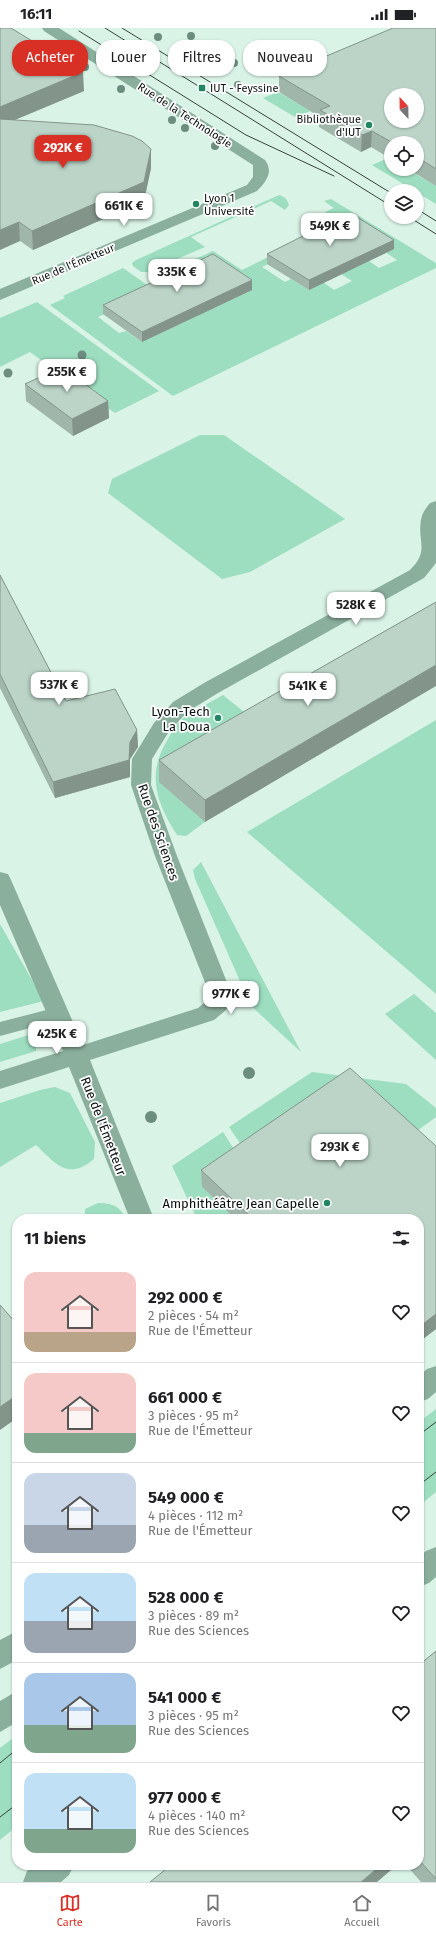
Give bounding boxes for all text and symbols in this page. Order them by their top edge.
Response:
text: 16:11 [20,5,52,23]
chip: Acheter [12,40,88,76]
chip: Louer [96,40,160,76]
chip: Filtres [168,40,235,76]
chip: Nouveau [243,40,327,76]
street label: Rue de la Technologie [135,80,234,151]
place label: IUT - Feyssine [210,82,279,95]
marker: IUT - Feyssine [197,83,207,93]
north arrow [384,88,424,128]
map controls [384,88,424,224]
place label: Bibliothèque d'IUT [297,113,361,139]
marker: Bibliothèque d'IUT [364,120,374,130]
pin: 292K € [30,135,96,169]
button: locate [384,136,424,176]
text: 292K € [43,140,83,155]
button: layers [384,184,424,224]
place label: Lyon 1 Université [204,192,254,218]
pin: 661K € [91,193,157,227]
text: 661K € [105,198,143,213]
marker: Lyon 1 Université [191,199,201,209]
pin: 549K € [297,213,363,247]
text: 549K € [310,218,350,233]
street label: Rue de l'Émetteur [30,240,117,288]
pin: 335K € [144,259,210,293]
text: 335K € [157,264,197,279]
pin: 255K € [34,359,100,393]
text: 255K € [47,364,87,379]
pin: 528K € [323,592,389,626]
text: 528K € [336,597,376,612]
pin: 537K € [26,672,92,706]
pin: 541K € [275,673,341,707]
text: 537K € [40,677,78,692]
text: 541K € [289,678,327,693]
place label: Lyon-Tech La Doua [151,704,210,734]
marker: Lyon-Tech La Doua [213,713,223,723]
street label: Rue des Sciences [135,782,182,882]
pin: 977K € [198,981,264,1015]
text: 977K € [212,986,250,1001]
pin: 425K € [24,1021,90,1055]
text: 425K € [37,1026,77,1041]
street label: Rue de l'Émetteur [78,1075,129,1178]
pin: 293K € [307,1134,373,1168]
text: 293K € [320,1139,360,1154]
place label: Amphithéâtre Jean Capelle [162,1196,319,1211]
marker: Amphithéâtre Jean Capelle [322,1198,332,1208]
icon: filters [390,1227,412,1249]
text: 11 biens [24,1228,86,1249]
text: 292 000 € [148,1287,223,1308]
icon: home [56,1288,104,1336]
icon: heart [390,1301,412,1323]
text: 2 pièces · 54 m² [148,1308,239,1323]
text: Rue de l'Émetteur [148,1323,253,1338]
text: 661 000 € [148,1387,222,1408]
icon: home [56,1389,104,1437]
icon: heart [390,1402,412,1424]
text: 3 pièces · 95 m² [148,1408,239,1423]
text: Rue de l'Émetteur [148,1423,253,1438]
text: 549 000 € [148,1487,224,1508]
icon: home [56,1489,104,1537]
icon: heart [390,1502,412,1524]
text: 4 pièces · 112 m² [148,1508,243,1523]
text: Rue de l'Émetteur [148,1523,253,1538]
text: 528 000 € [148,1587,223,1608]
icon: home [56,1589,104,1637]
icon: heart [390,1602,412,1624]
text: 3 pièces · 89 m² [148,1608,239,1623]
text: Rue des Sciences [148,1623,249,1638]
text: 541 000 € [148,1687,221,1708]
icon: home [56,1689,104,1737]
icon: heart [390,1702,412,1724]
text: 3 pièces · 95 m² [148,1708,239,1723]
text: Rue des Sciences [148,1723,249,1738]
text: 977 000 € [148,1787,221,1808]
icon: home [56,1789,104,1837]
icon: heart [390,1802,412,1824]
text: 4 pièces · 140 m² [148,1808,245,1823]
text: Rue des Sciences [148,1823,249,1838]
tab: Carte [57,1892,83,1929]
tab: Favoris [196,1892,231,1929]
tab: Accueil [344,1892,379,1929]

